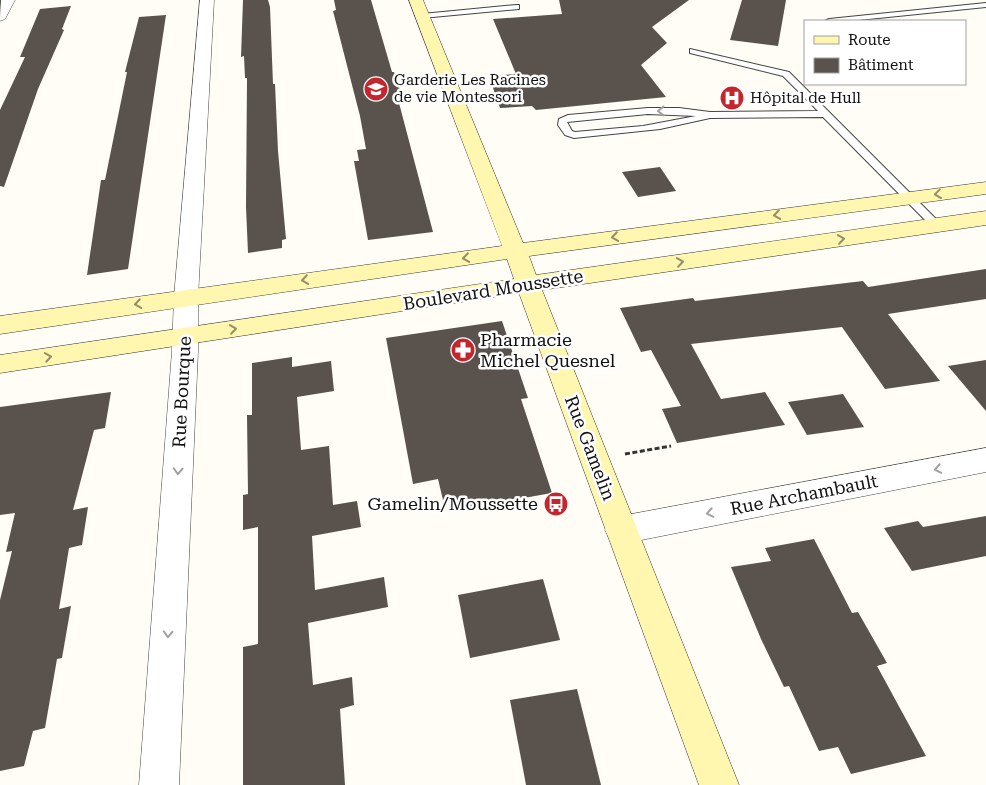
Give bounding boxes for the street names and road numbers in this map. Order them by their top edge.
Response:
street label: Boulevard Moussette [401,265,585,314]
street label: Rue Bourque [168,335,195,448]
street label: Rue Gamelin [561,392,620,504]
street label: Rue Archambault [728,470,880,519]

